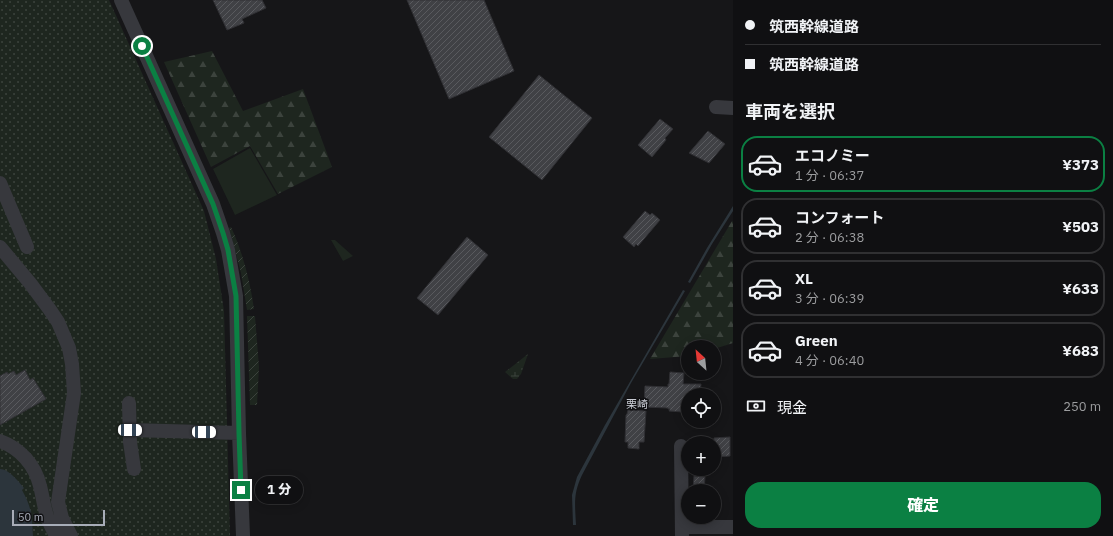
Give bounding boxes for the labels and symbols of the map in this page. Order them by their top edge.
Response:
route start [133,37,151,55]
north arrow [681,340,721,380]
district label: 栗崎 [626,397,648,411]
car [118,424,142,436]
car [192,426,216,438]
callout: 1 分 [255,476,303,504]
route end [232,481,250,499]
scale bar [12,508,105,527]

